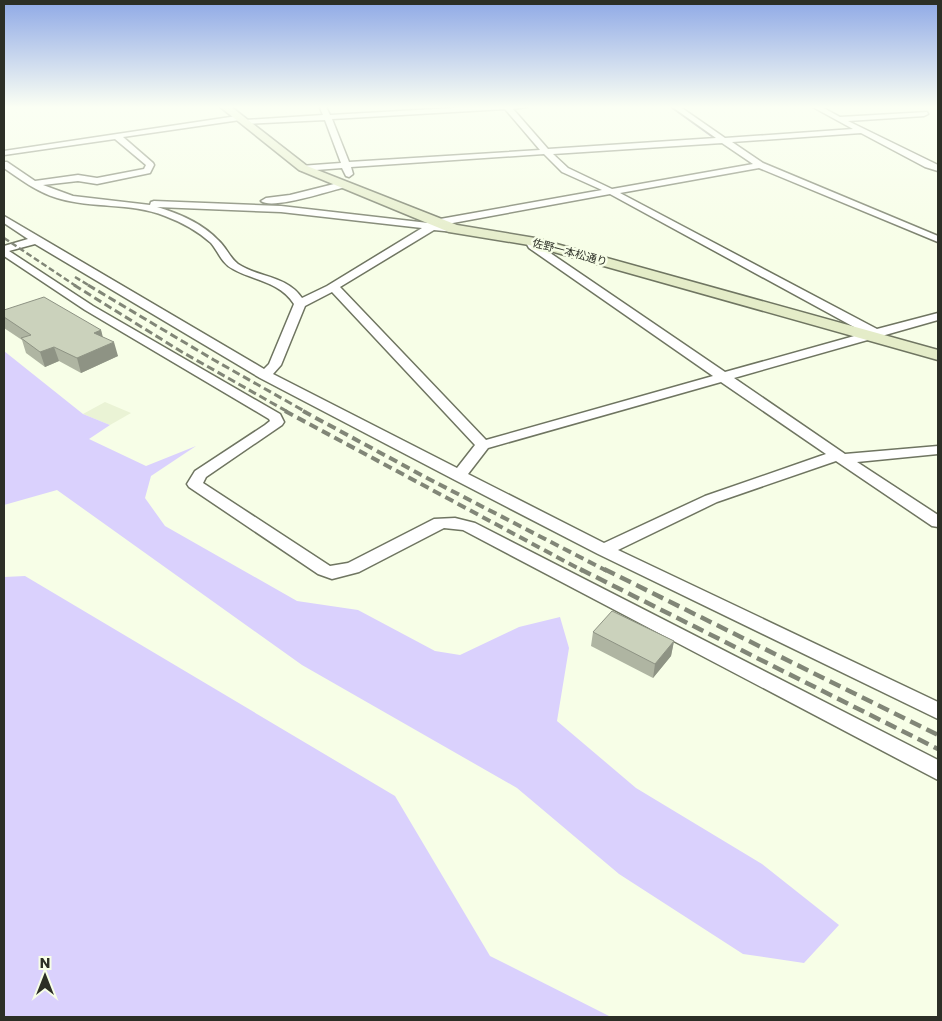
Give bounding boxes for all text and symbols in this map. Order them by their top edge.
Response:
street label: 佐野一本松通り [531,234,609,270]
north arrow [20,951,70,1001]
text: N [40,953,50,973]

